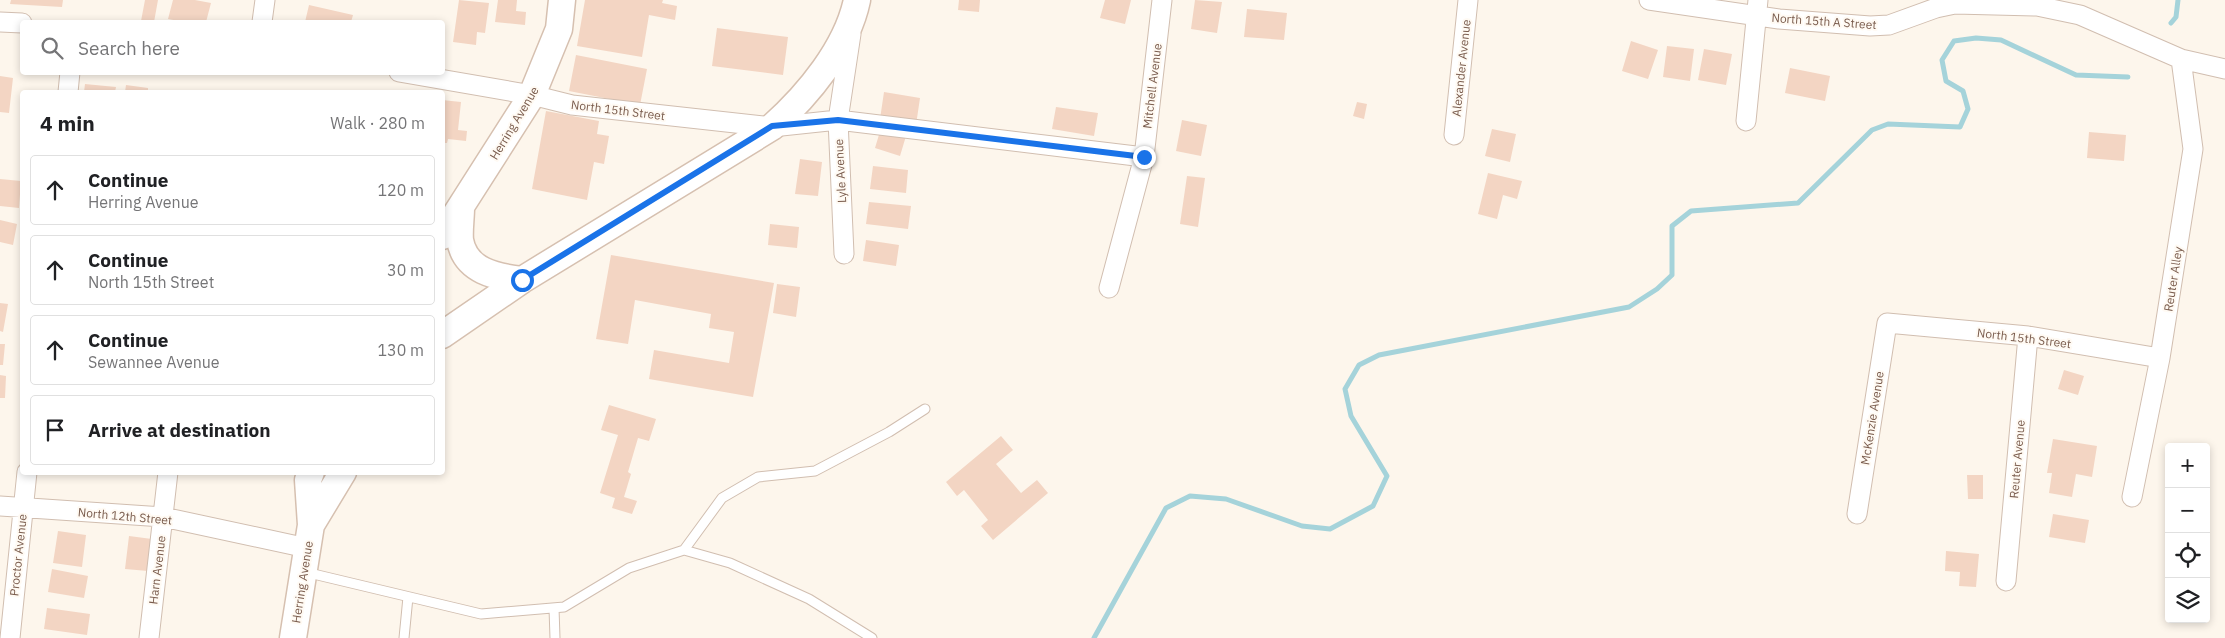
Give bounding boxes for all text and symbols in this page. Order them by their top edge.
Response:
street label: North 15th A Street [1771,10,1877,32]
street label: Alexander Avenue [1448,18,1474,117]
search box [20,20,445,75]
icon: search [38,34,66,62]
text: Search here [78,36,180,60]
street label: Mitchell Avenue [1139,42,1165,129]
street label: Herring Avenue [486,83,542,162]
street label: North 15th Street [570,97,666,123]
text: 4 min [40,109,95,137]
text: Walk · 280 m [330,113,425,133]
street label: Lyle Avenue [831,138,849,203]
route end [1133,146,1156,169]
text: Continue [88,168,168,192]
icon: ahead [41,176,69,204]
text: 120 m [377,180,424,200]
text: Herring Avenue [88,192,199,212]
street label: Reuter Alley [2160,245,2186,313]
text: Continue [88,248,168,272]
icon: ahead [41,256,69,284]
text: 30 m [387,260,424,280]
route start [511,269,534,292]
text: North 15th Street [88,272,214,292]
street label: North 15th Street [1976,325,2072,351]
text: Continue [88,328,168,352]
icon: ahead [41,336,69,364]
text: 130 m [377,340,424,360]
text: Sewannee Avenue [88,352,220,372]
street label: McKenzie Avenue [1857,370,1887,466]
icon: arrive [41,416,69,444]
text: Arrive at destination [88,418,271,442]
street label: Reuter Avenue [2006,419,2028,499]
map controls [2165,443,2210,623]
button: + [2165,443,2210,488]
button: − [2165,488,2210,533]
street label: North 12th Street [77,504,173,528]
street label: Proctor Avenue [6,513,30,597]
button: locate [2165,533,2210,578]
street label: Harn Avenue [145,534,169,605]
street label: Herring Avenue [288,539,316,624]
button: layers [2165,578,2210,623]

